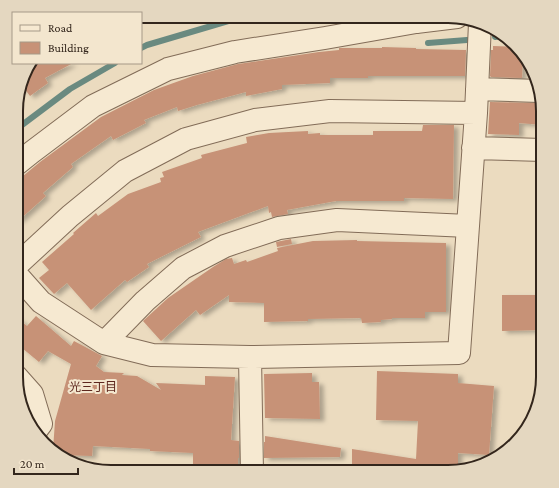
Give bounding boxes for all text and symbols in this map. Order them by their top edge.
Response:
legend [12,12,142,64]
text: Road [48,21,73,35]
text: Building [48,41,89,55]
district label: 光三丁目 [69,380,117,394]
scale bar [14,450,78,476]
text: 20 m [20,457,45,471]

